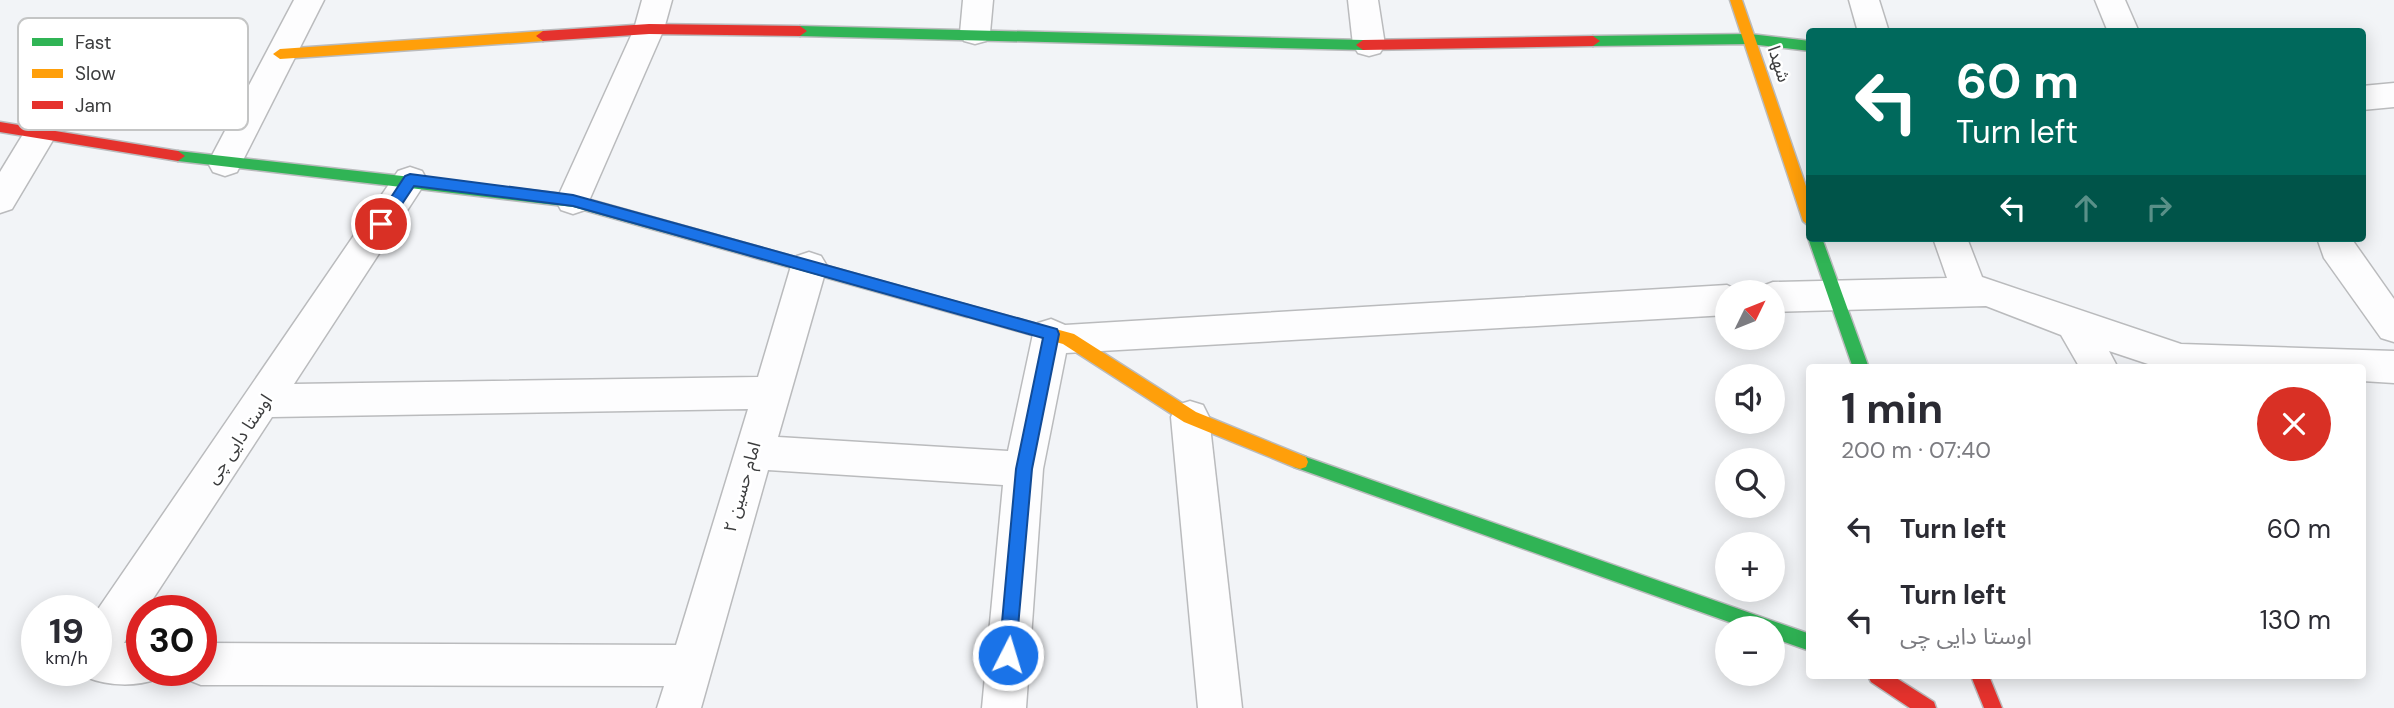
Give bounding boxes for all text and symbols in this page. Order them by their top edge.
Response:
legend [18,18,248,130]
text: Fast [75,30,111,55]
street label: شهدا [1762,43,1796,85]
text: 60 m [1956,49,2079,113]
icon: left [1841,56,1932,147]
text: Slow [75,61,116,86]
text: Jam [75,93,112,118]
text: Turn left [1956,111,2078,153]
icon: left [1994,189,2032,227]
icon: ahead [2067,189,2105,227]
icon: right [2140,189,2178,227]
pin [351,194,411,254]
icon: arrive [362,205,400,243]
north arrow [1715,280,1785,350]
map controls [1715,280,1785,686]
button: sound [1715,364,1785,434]
text: 1 min [1841,381,1943,436]
button: close [2257,387,2331,461]
street label: اوستا دایی چی [200,389,278,489]
text: 200 m · 07:40 [1841,435,1991,465]
street label: امام حسین ۲ [718,439,768,536]
button: search [1715,448,1785,518]
icon: left [1841,510,1879,548]
text: Turn left [1900,512,2007,546]
text: 60 m [2267,512,2331,546]
button: + [1715,532,1785,602]
text: Turn left [1900,578,2007,612]
speed limit sign: 30 [126,595,217,686]
icon: left [1841,601,1879,639]
text: 130 m [2260,603,2331,637]
text: 19 [49,608,84,654]
button: − [1715,616,1785,686]
position arrow [971,618,1045,692]
text: اوستا دایی چی [1900,621,2032,651]
text: km/h [45,646,88,670]

